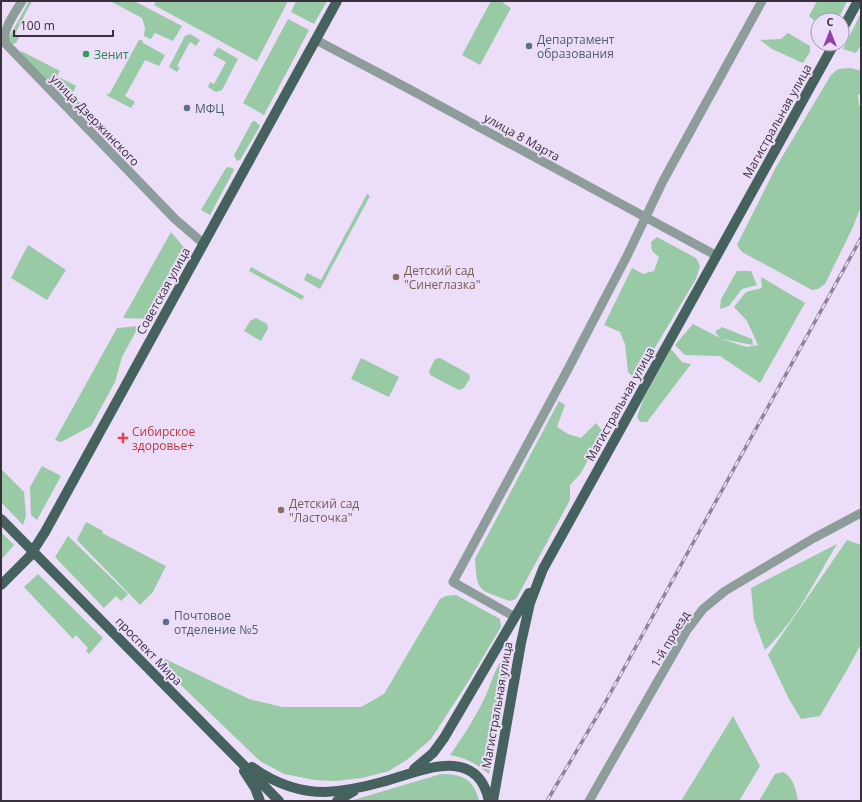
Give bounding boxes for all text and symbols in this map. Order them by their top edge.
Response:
scale bar [14,12,113,38]
north arrow [810,12,850,52]
text: С [826,14,834,29]
text: 100 m [20,17,55,34]
place label: Департамент образования [537,31,615,62]
marker: Департамент образования [524,41,534,51]
place label: Зенит [94,46,129,63]
marker: Зенит [81,49,91,59]
street label: Магистральная улица [738,61,816,181]
street label: улица Дзержинского [47,70,143,170]
place label: МФЦ [195,100,224,117]
marker: МФЦ [182,103,192,113]
street label: улица 8 Марта [481,109,563,165]
street label: Советская улица [132,244,194,338]
place label: Детский сад "Синеглазка" [404,262,480,293]
marker: Детский сад "Синеглазка" [391,272,401,282]
street label: Магистральная улица [581,344,659,464]
place label: Сибирское здоровье+ [132,423,195,454]
marker: Сибирское здоровье+ [117,432,129,444]
place label: Детский сад "Ласточка" [289,495,359,526]
marker: Детский сад "Ласточка" [276,505,286,515]
place label: Почтовое отделение №5 [174,607,258,638]
street label: 1-й проезд [647,608,694,670]
street label: проспект Мира [112,613,186,689]
marker: Почтовое отделение №5 [161,617,171,627]
street label: Магистральная улица [477,640,517,770]

